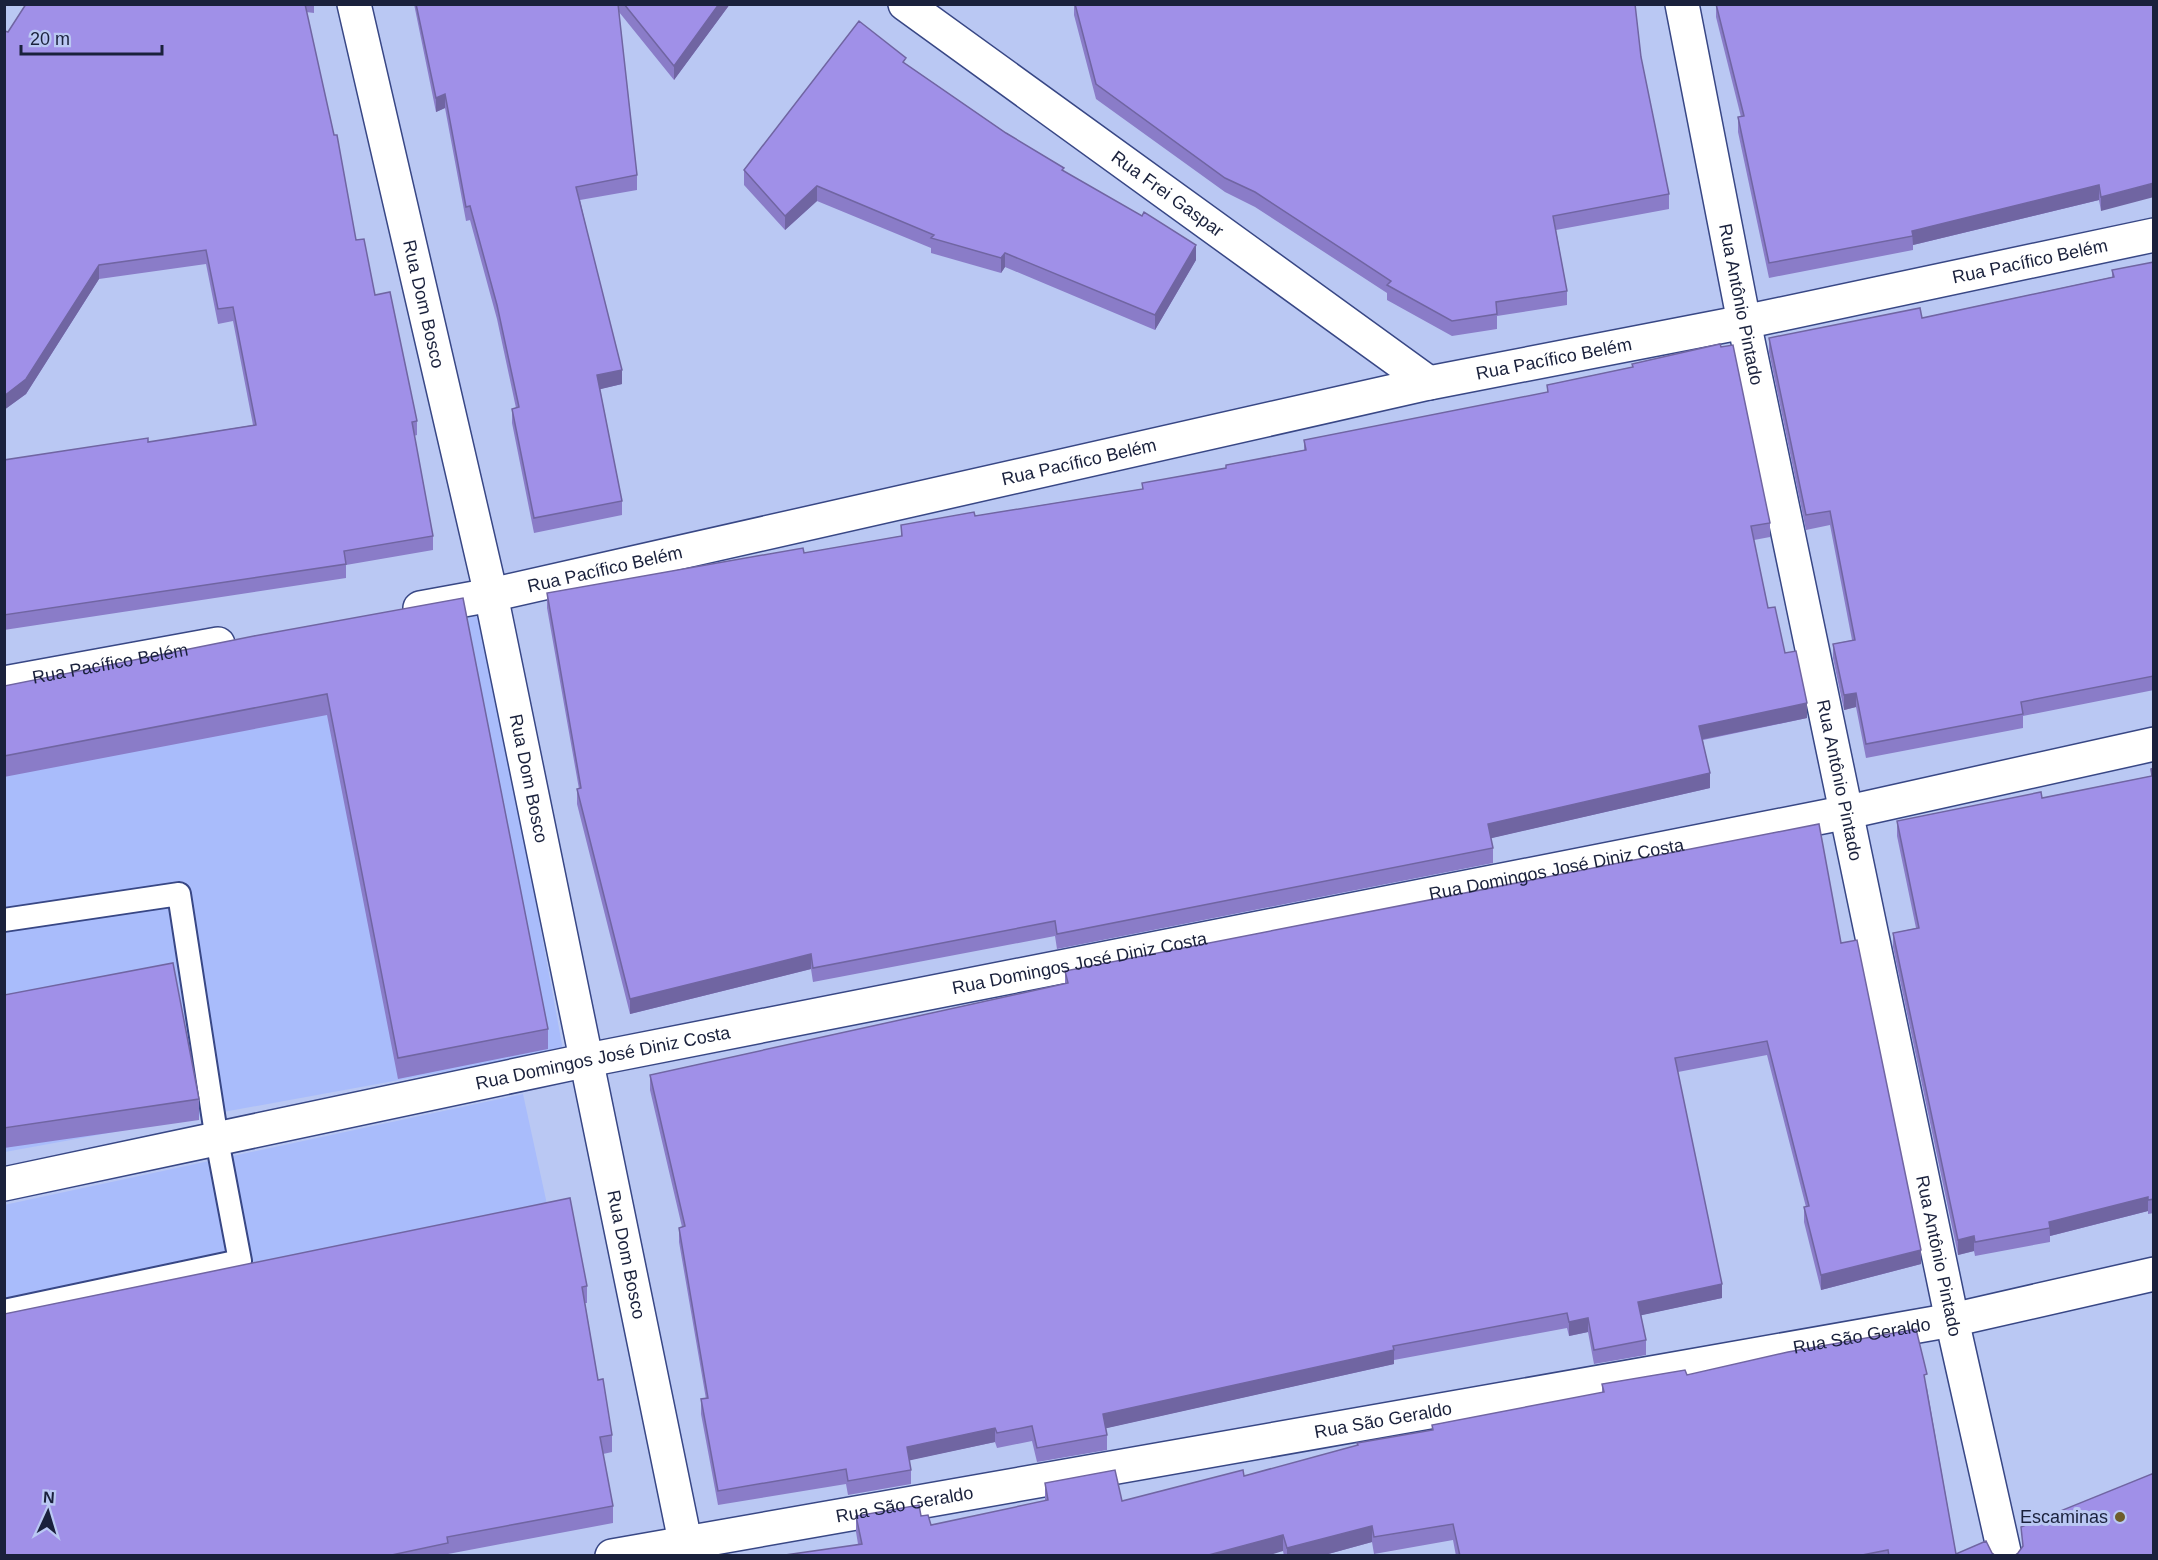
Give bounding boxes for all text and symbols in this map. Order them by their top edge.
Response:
scale bar [21,18,162,56]
text: 20 m [30,29,70,49]
street label: Rua Frei Gaspar [1108,147,1227,241]
street label: Rua Antônio Pintado [1715,222,1767,387]
street label: Rua Pacífico Belém [1950,235,2109,288]
street label: Rua Dom Bosco [399,238,448,370]
street label: Rua Pacífico Belém [1474,334,1633,384]
street label: Rua Pacífico Belém [1000,435,1158,489]
street label: Rua Pacífico Belém [526,542,684,596]
street label: Rua Pacífico Belém [31,640,190,688]
street label: Rua Antônio Pintado [1813,698,1866,863]
street label: Rua Dom Bosco [506,712,552,845]
street label: Rua Domingos José Diniz Costa [1427,834,1686,904]
street label: Rua Domingos José Diniz Costa [950,928,1210,998]
street label: Rua Domingos José Diniz Costa [474,1022,733,1094]
street label: Rua Antônio Pintado [1912,1174,1965,1338]
street label: Rua Dom Bosco [603,1188,649,1321]
street label: Rua São Geraldo [1791,1314,1932,1358]
street label: Rua São Geraldo [1313,1398,1453,1442]
north arrow [18,1482,78,1542]
street label: Rua São Geraldo [834,1483,975,1526]
text: N [43,1489,55,1506]
place label: Escaminas [2020,1507,2108,1527]
marker: Escaminas [2113,1510,2127,1524]

